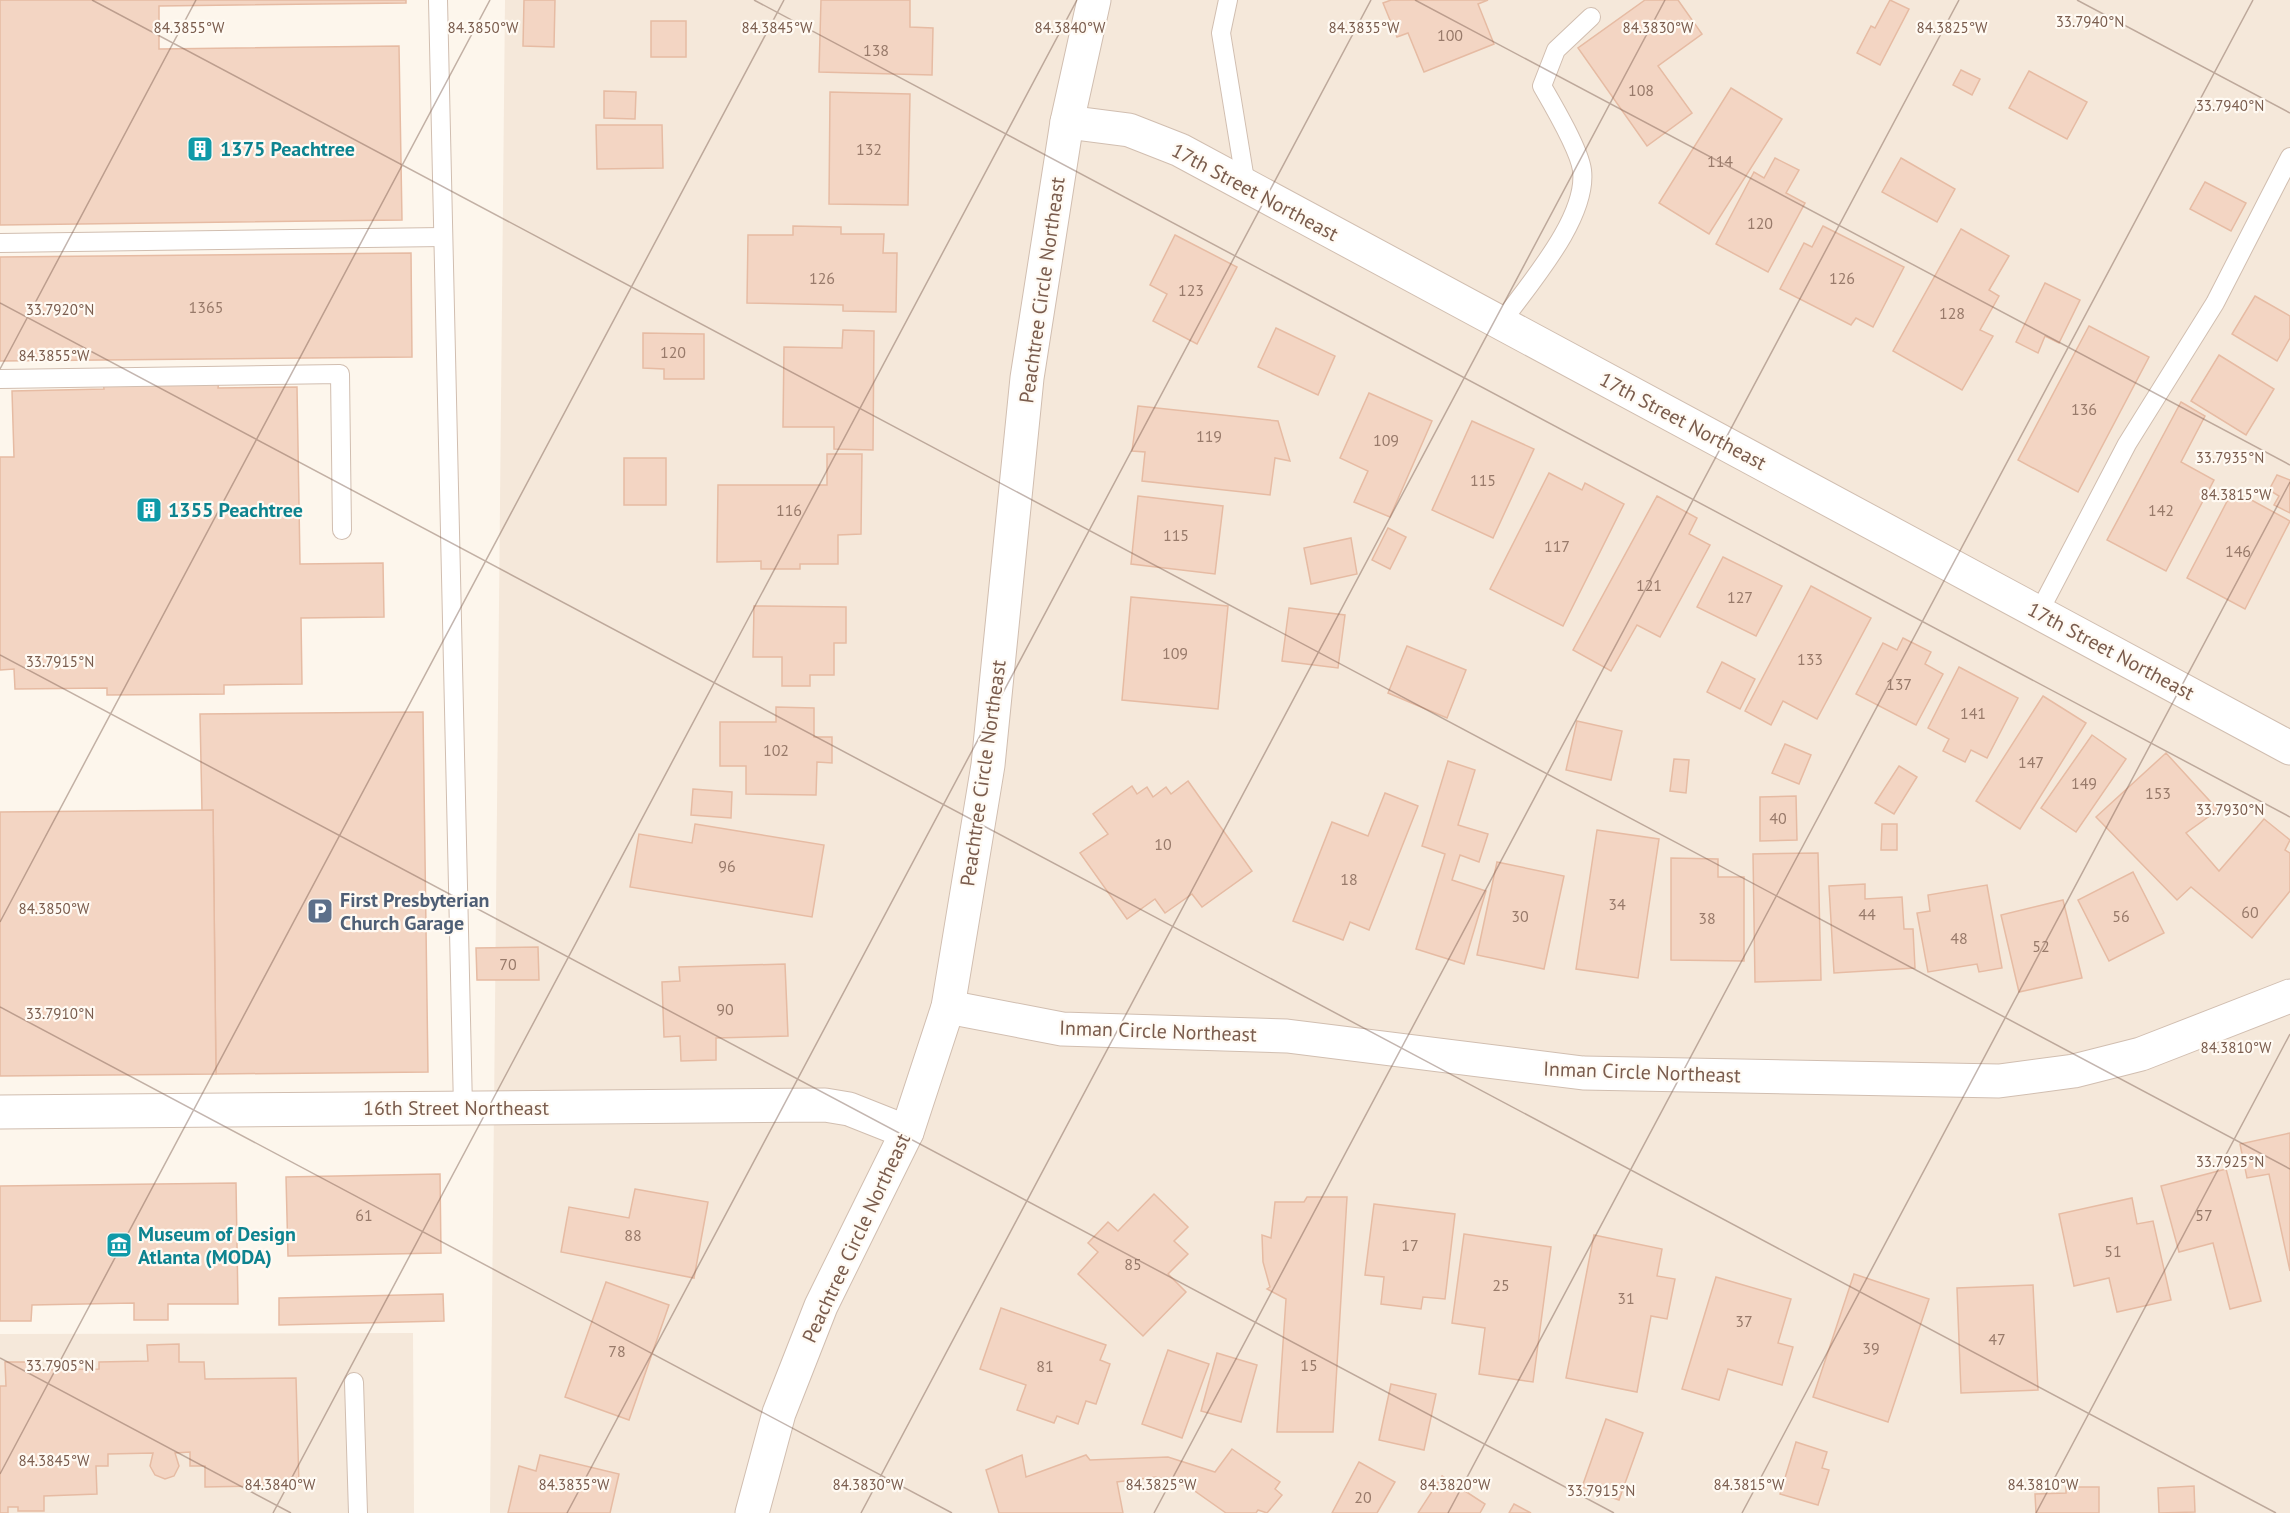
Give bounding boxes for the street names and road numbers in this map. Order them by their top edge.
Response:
street label: 17th Street Northeast [1167,137,1343,247]
street label: Peachtree Circle Northeast [1013,175,1071,405]
street label: 17th Street Northeast [1595,366,1771,476]
street label: 17th Street Northeast [2023,596,2199,706]
street label: Peachtree Circle Northeast [954,658,1012,888]
street label: Inman Circle Northeast [1059,1015,1257,1047]
street label: Inman Circle Northeast [1543,1056,1741,1088]
street label: 16th Street Northeast [363,1095,549,1121]
street label: Peachtree Circle Northeast [796,1129,916,1347]

